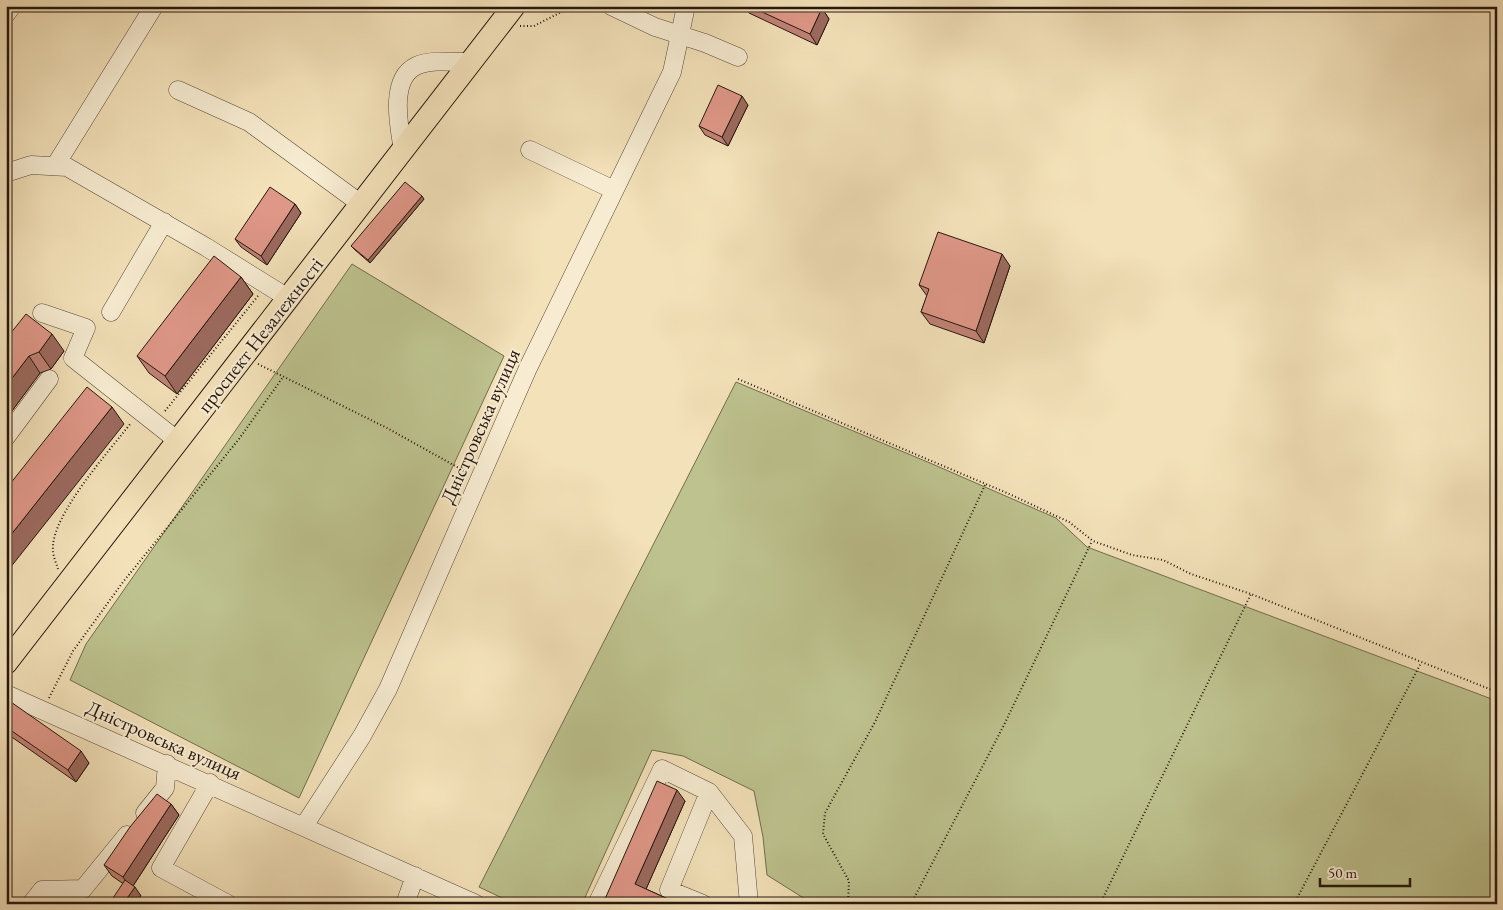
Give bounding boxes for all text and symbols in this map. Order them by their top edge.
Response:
street label: проспект Незалежності [191,252,329,418]
street label: Дністровська вулиця [434,344,526,508]
street label: Дністровська вулиця [82,694,246,786]
scale bar [1320,855,1410,887]
text: 50 m [1328,863,1357,882]

